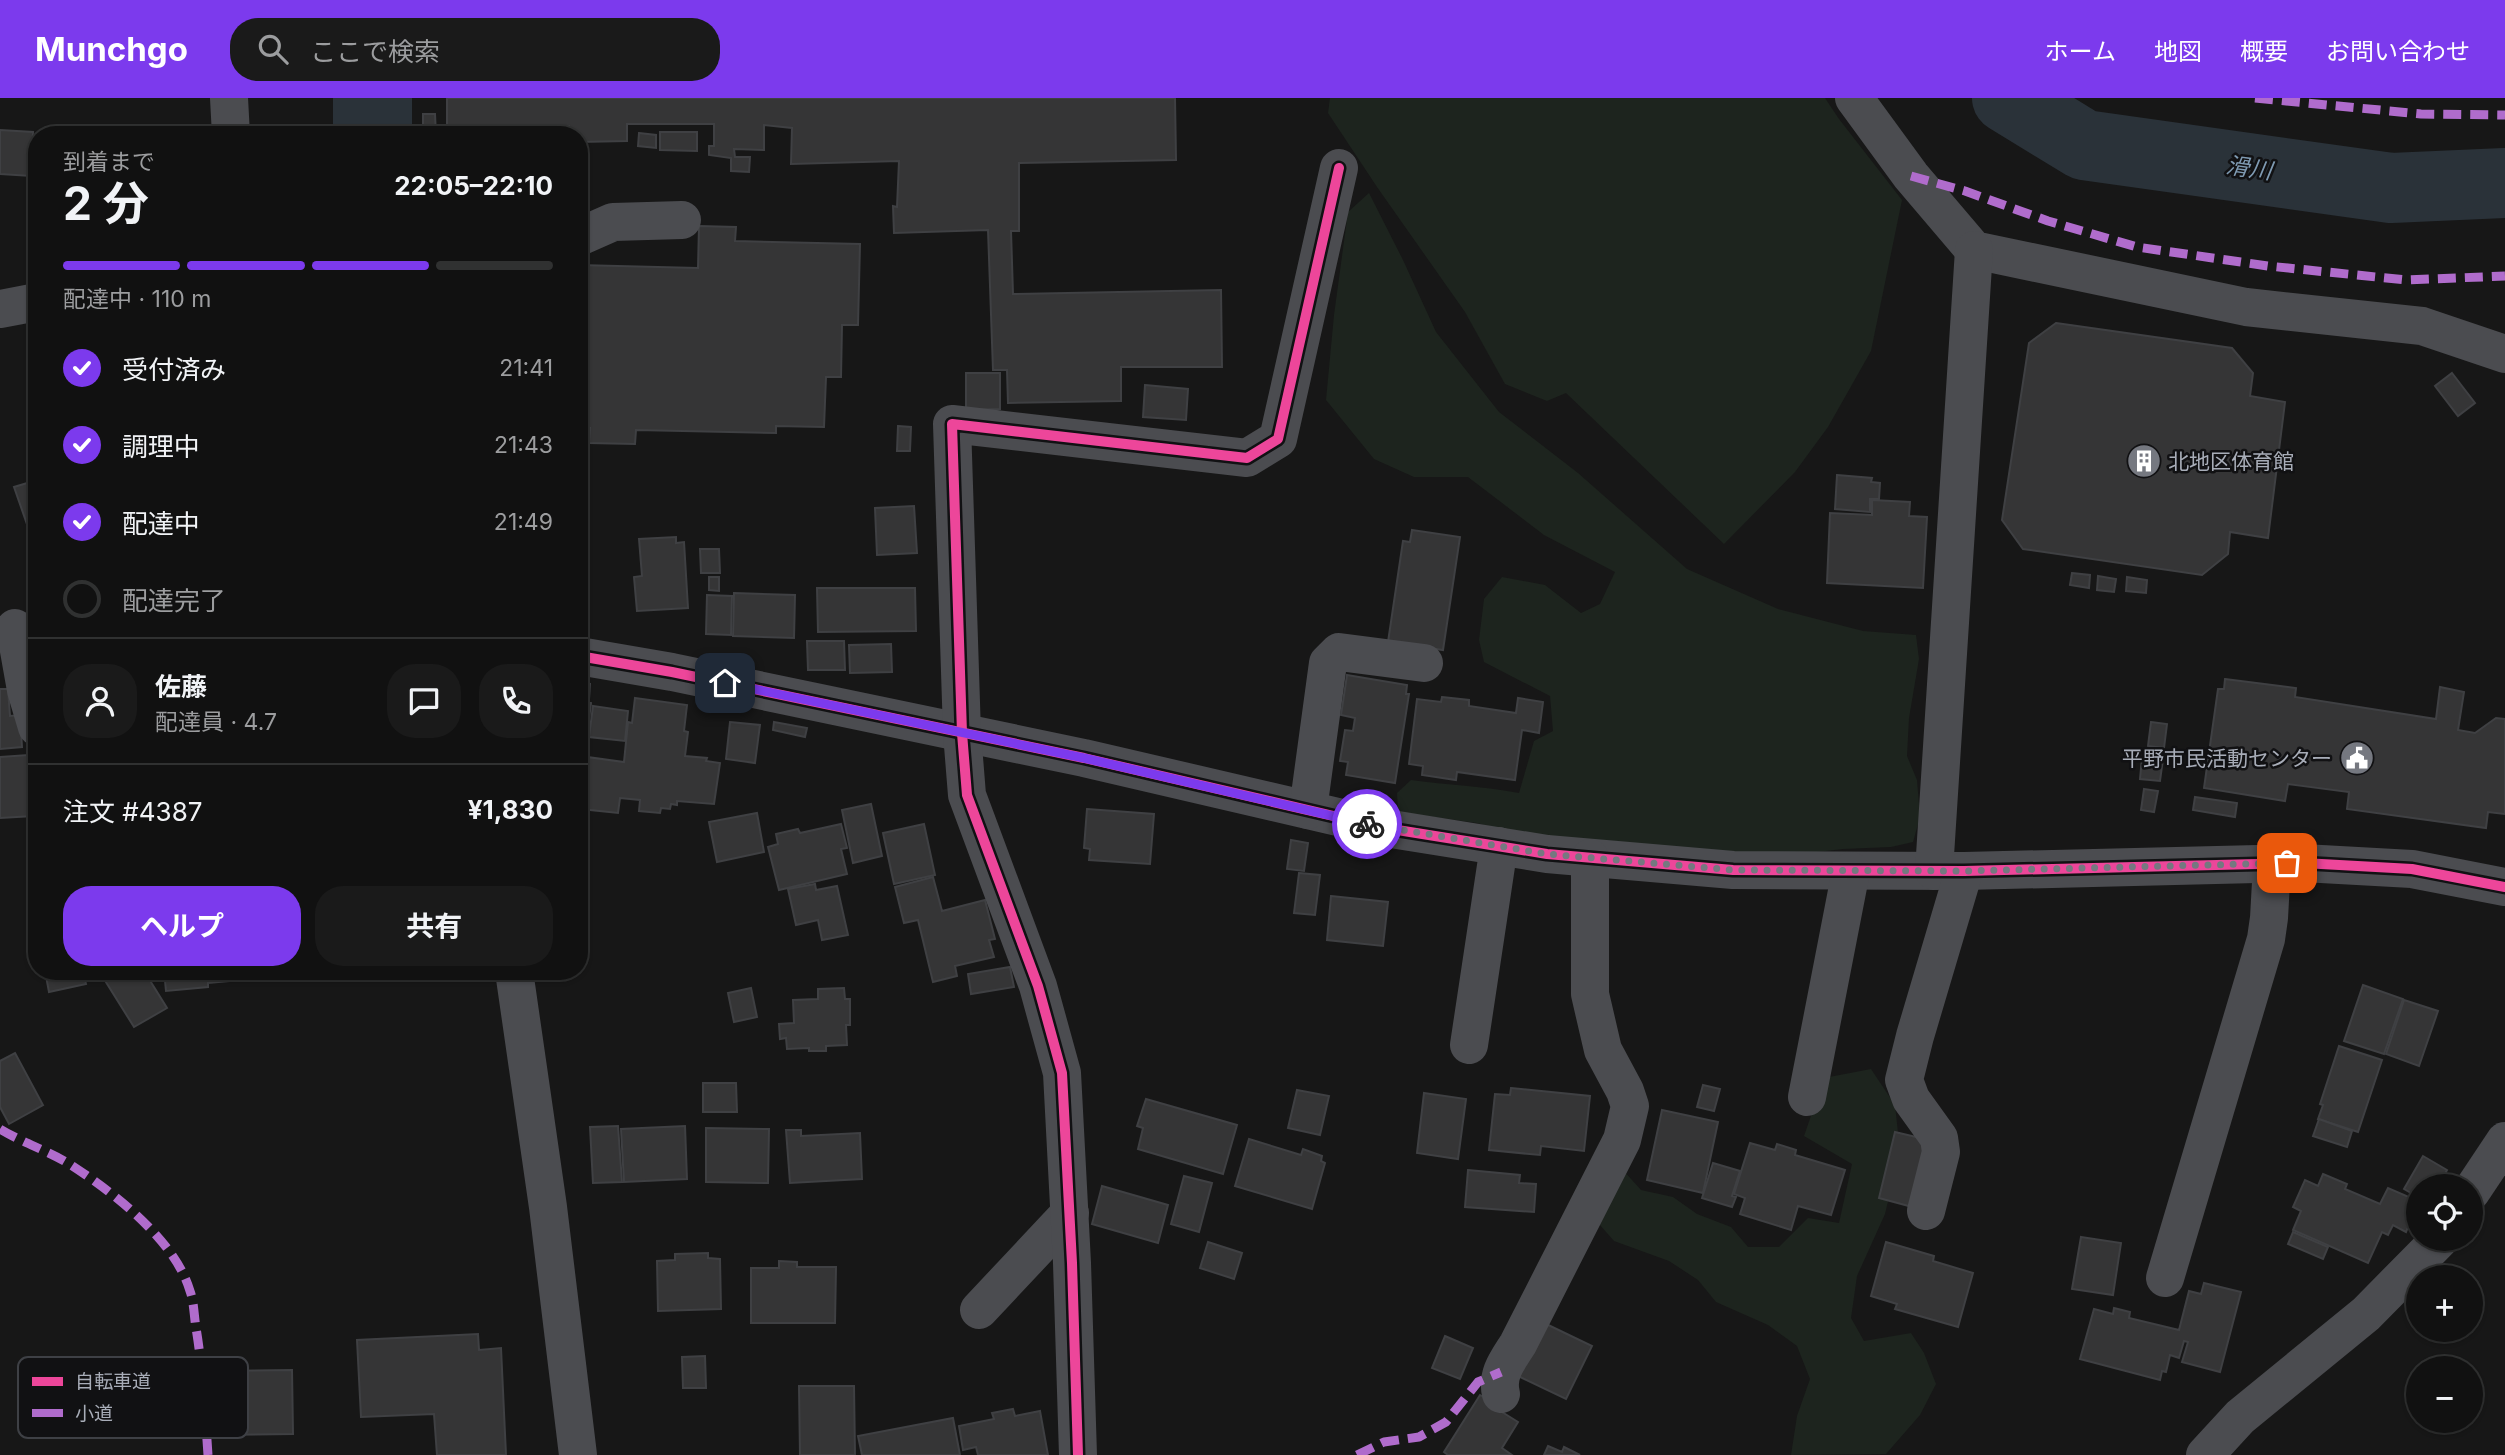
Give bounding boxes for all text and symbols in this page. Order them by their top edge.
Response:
search box [230,18,720,81]
text: Munchgo [35,29,188,69]
icon: search [254,30,292,68]
text: ここで検索 [310,36,440,67]
text: ホーム [2045,37,2116,66]
text: 地図 [2154,37,2202,66]
text: 概要 [2240,37,2288,66]
text: お問い合わせ [2326,37,2470,66]
text: 到着まで [63,148,155,176]
water label: 滑川 [2224,151,2277,185]
text: 22:05–22:10 [394,170,553,201]
text: 2 分 [63,175,149,231]
text: 配達中 · 110 m [63,285,211,313]
icon: check [63,349,101,387]
text: 受付済み [122,354,226,385]
text: 21:41 [499,354,553,382]
icon: check [63,426,101,464]
text: 調理中 [122,431,200,462]
text: 21:43 [494,431,553,459]
building icon: 北地区体育館 [2125,442,2163,480]
place label: 北地区体育館 [2168,449,2294,474]
icon: check [63,503,101,541]
text: 配達中 [122,508,200,539]
text: 21:49 [494,508,553,536]
text: 配達完了 [122,585,226,616]
pin [695,653,755,713]
button: person [63,664,137,738]
button: chat [387,664,461,738]
button: phone [479,664,553,738]
icon: home [706,664,744,702]
text: 佐藤 [155,671,207,702]
text: 配達員 · 4.7 [155,708,277,736]
public building icon: 平野市民活動センター [2338,739,2376,777]
place label: 平野市民活動センター [2122,746,2332,771]
courier [1332,789,1402,859]
text: ¥1,830 [468,794,553,825]
text: 注文 #4387 [63,796,202,827]
icon: bike [1348,805,1386,843]
pin [2257,833,2317,893]
icon: bag [2268,844,2306,882]
button: ヘルプ [63,886,301,966]
button: 共有 [315,886,553,966]
map controls [2406,1174,2483,1433]
button: locate [2406,1174,2483,1251]
button: + [2406,1265,2483,1342]
button: − [2406,1356,2483,1433]
legend [18,1357,248,1438]
text: 自転車道 [75,1370,151,1393]
text: 小道 [75,1402,113,1425]

